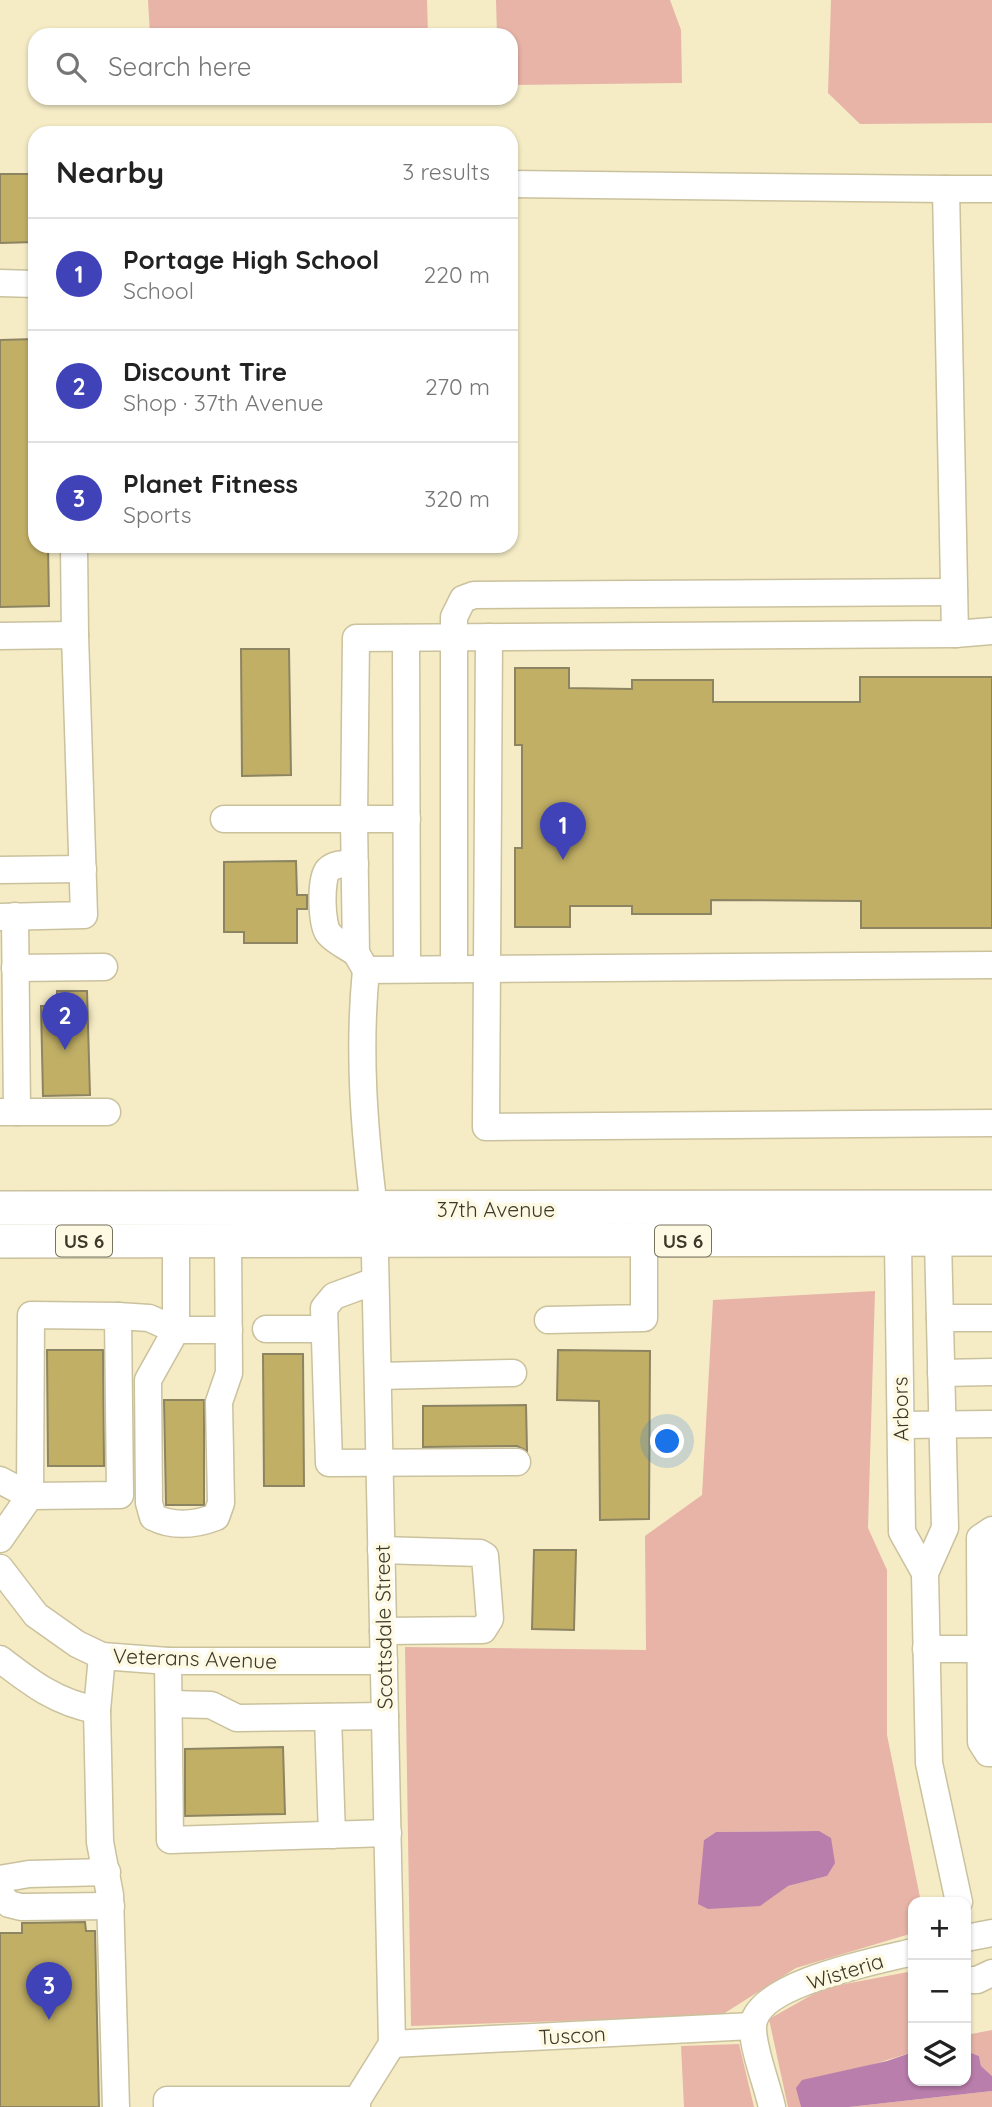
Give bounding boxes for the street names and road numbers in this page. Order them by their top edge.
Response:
street label: 37th Avenue [437,1196,555,1222]
road number: US 6 [56,1226,112,1256]
road number: US 6 [655,1226,711,1256]
street label: Arbors [886,1376,914,1442]
street label: Scottsdale Street [369,1544,397,1710]
street label: Veterans Avenue [112,1642,278,1674]
street label: Wisteria [804,1947,886,1995]
street label: Tuscon [538,2020,606,2050]

